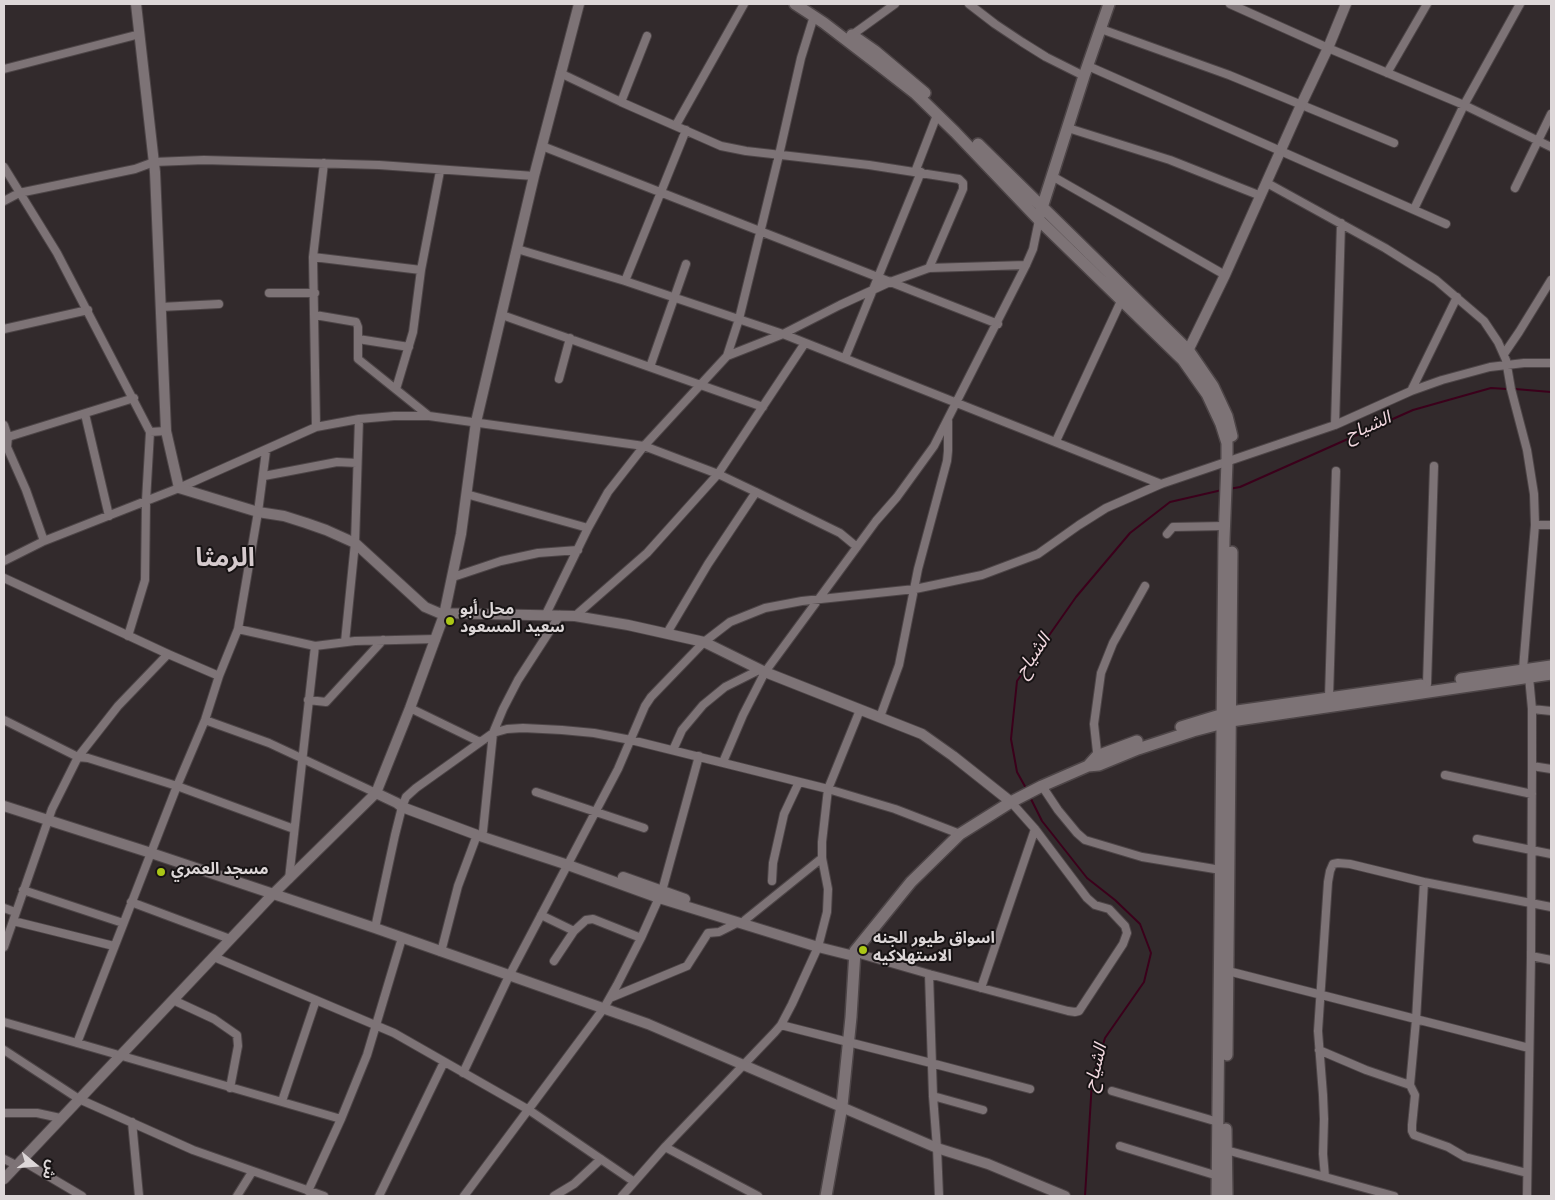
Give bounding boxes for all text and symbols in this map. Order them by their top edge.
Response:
water label: الشياح [1343,409,1395,449]
district label: الرمثا [195,546,255,578]
place label: محل أبو سعيد المسعود [460,602,565,640]
marker: محل أبو سعيد المسعود [444,615,456,627]
water label: الشياح [1013,631,1057,683]
place label: مسجد العمري [171,862,269,882]
marker: مسجد العمري [155,866,167,878]
place label: اسواق طيور الجنه الاستهلاكيه [873,931,995,969]
marker: اسواق طيور الجنه الاستهلاكيه [857,944,869,956]
water label: الشياح [1082,1042,1114,1094]
north arrow [10,1140,60,1190]
text: ش [33,1156,66,1183]

